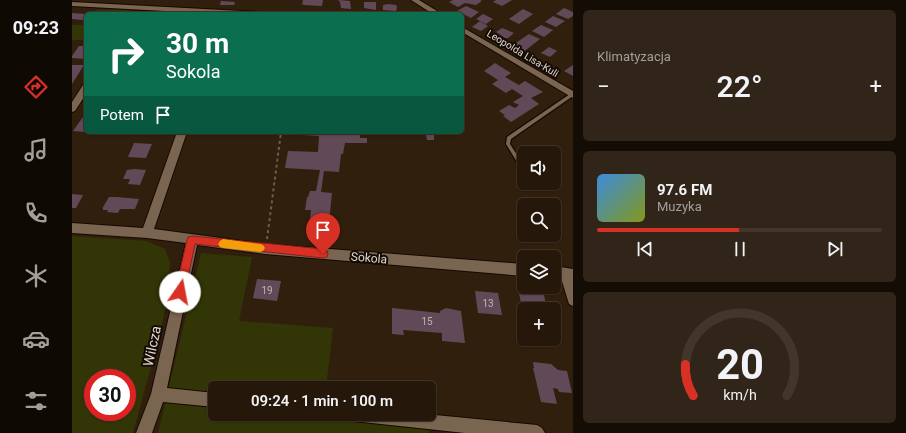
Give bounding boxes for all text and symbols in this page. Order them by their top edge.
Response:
text: 09:23 [13,17,59,38]
text: 30 m [166,27,229,60]
icon: right [100,28,152,80]
street label: Leopolda Lisa-Kuli [485,28,560,79]
text: Klimatyzacja [597,49,671,64]
text: Sokola [166,61,221,82]
text: 22° [717,69,762,104]
icon: directions [22,73,50,101]
text: − [597,74,610,99]
text: + [870,74,882,99]
icon: arrive [152,104,174,126]
text: Potem [100,106,144,124]
icon: music [22,136,50,164]
map controls [517,146,561,346]
button: sound [517,146,561,190]
text: 97.6 FM [657,181,712,199]
button: search [517,198,561,242]
icon: phone [22,199,50,227]
text: Muzyka [657,199,702,214]
pin [306,213,340,254]
icon: arrive [312,219,334,241]
icon: previous [634,238,656,260]
icon: pause [729,238,751,260]
icon: next [824,238,846,260]
street label: Sokola [350,249,388,267]
button: layers [517,250,561,294]
icon: climate [22,262,50,290]
position arrow [159,271,201,313]
house number: 19 [261,285,273,296]
house number: 13 [482,298,494,309]
button: + [517,302,561,346]
house number: 15 [421,316,433,327]
street label: Wilcza [140,324,164,368]
icon: car [22,325,50,353]
text: 20 [716,339,763,388]
speed limit sign: 30 [84,369,136,421]
text: km/h [723,386,756,402]
icon: filters [22,387,50,415]
text: 09:24 · 1 min · 100 m [251,392,393,410]

